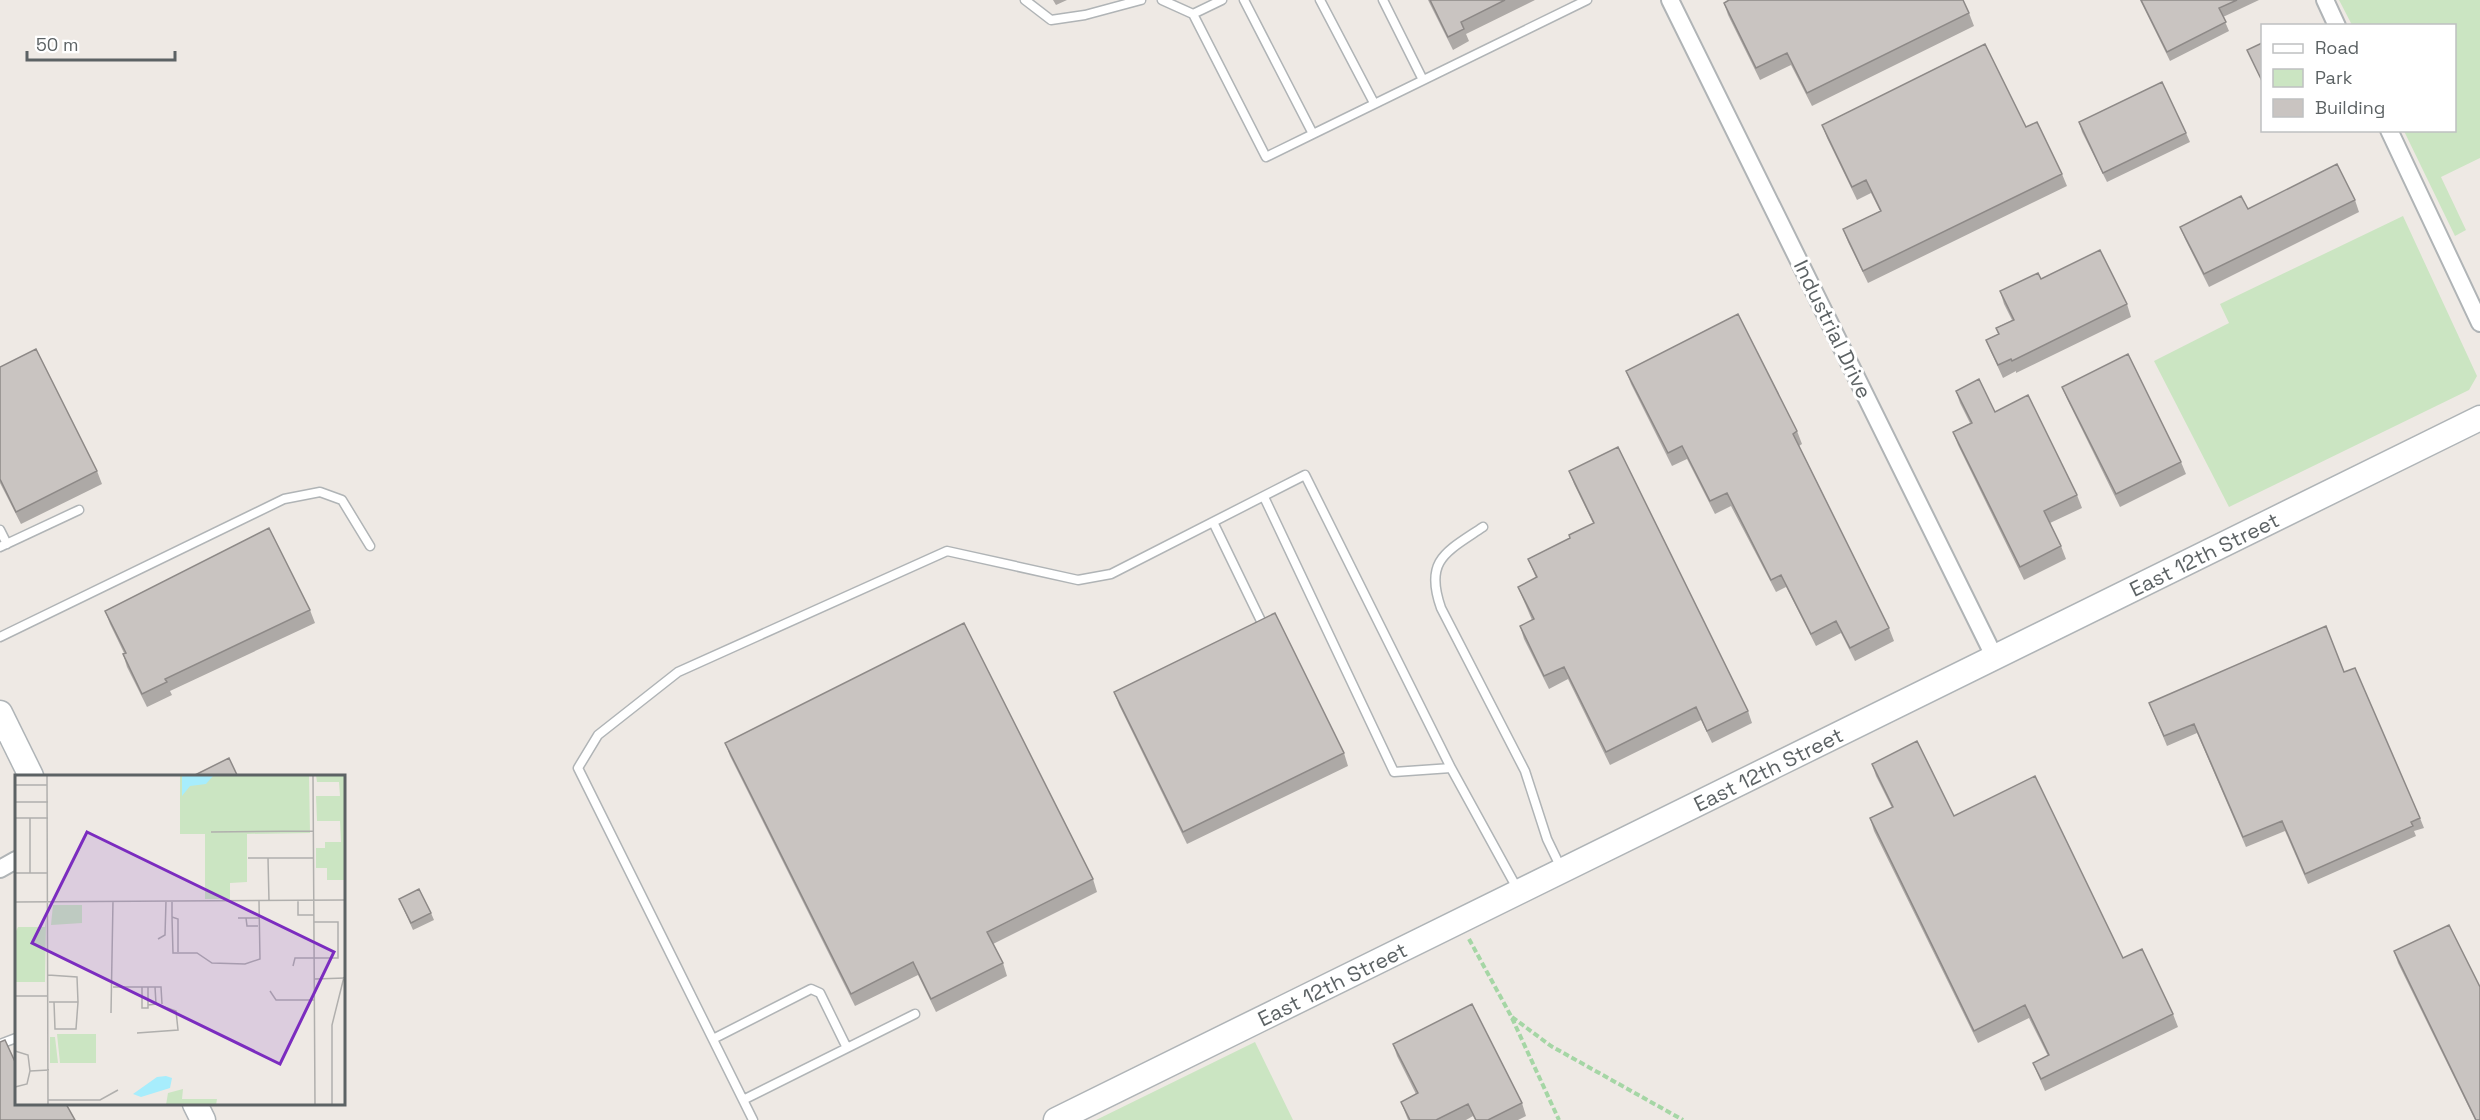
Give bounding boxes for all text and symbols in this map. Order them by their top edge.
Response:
scale bar [27,24,176,62]
legend [2261,24,2456,132]
text: 50 m [36,33,78,56]
text: Road [2315,36,2359,59]
text: Park [2315,66,2353,89]
text: Building [2315,96,2385,119]
street label: Industrial Drive [1788,255,1878,403]
street label: East 12th Street [2125,506,2283,602]
street label: East 12th Street [1689,721,1847,817]
inset map [15,775,345,1105]
street label: East 12th Street [1253,936,1411,1032]

